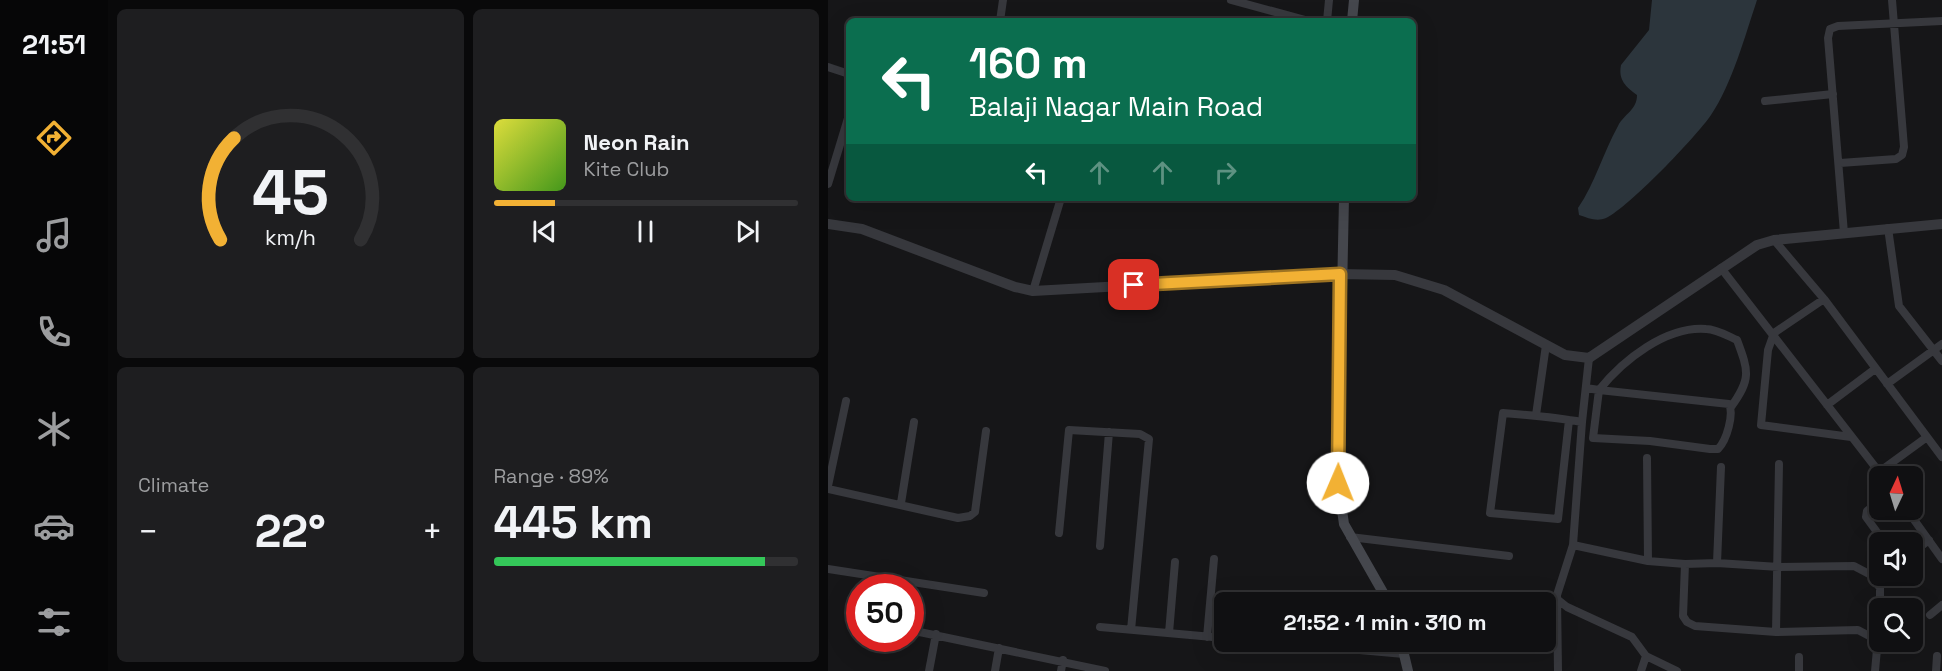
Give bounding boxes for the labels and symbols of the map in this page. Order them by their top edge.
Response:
pin [1108,259,1159,310]
position arrow [1306,451,1370,515]
north arrow [1869,466,1923,520]
speed limit sign: 50 [846,574,924,652]

